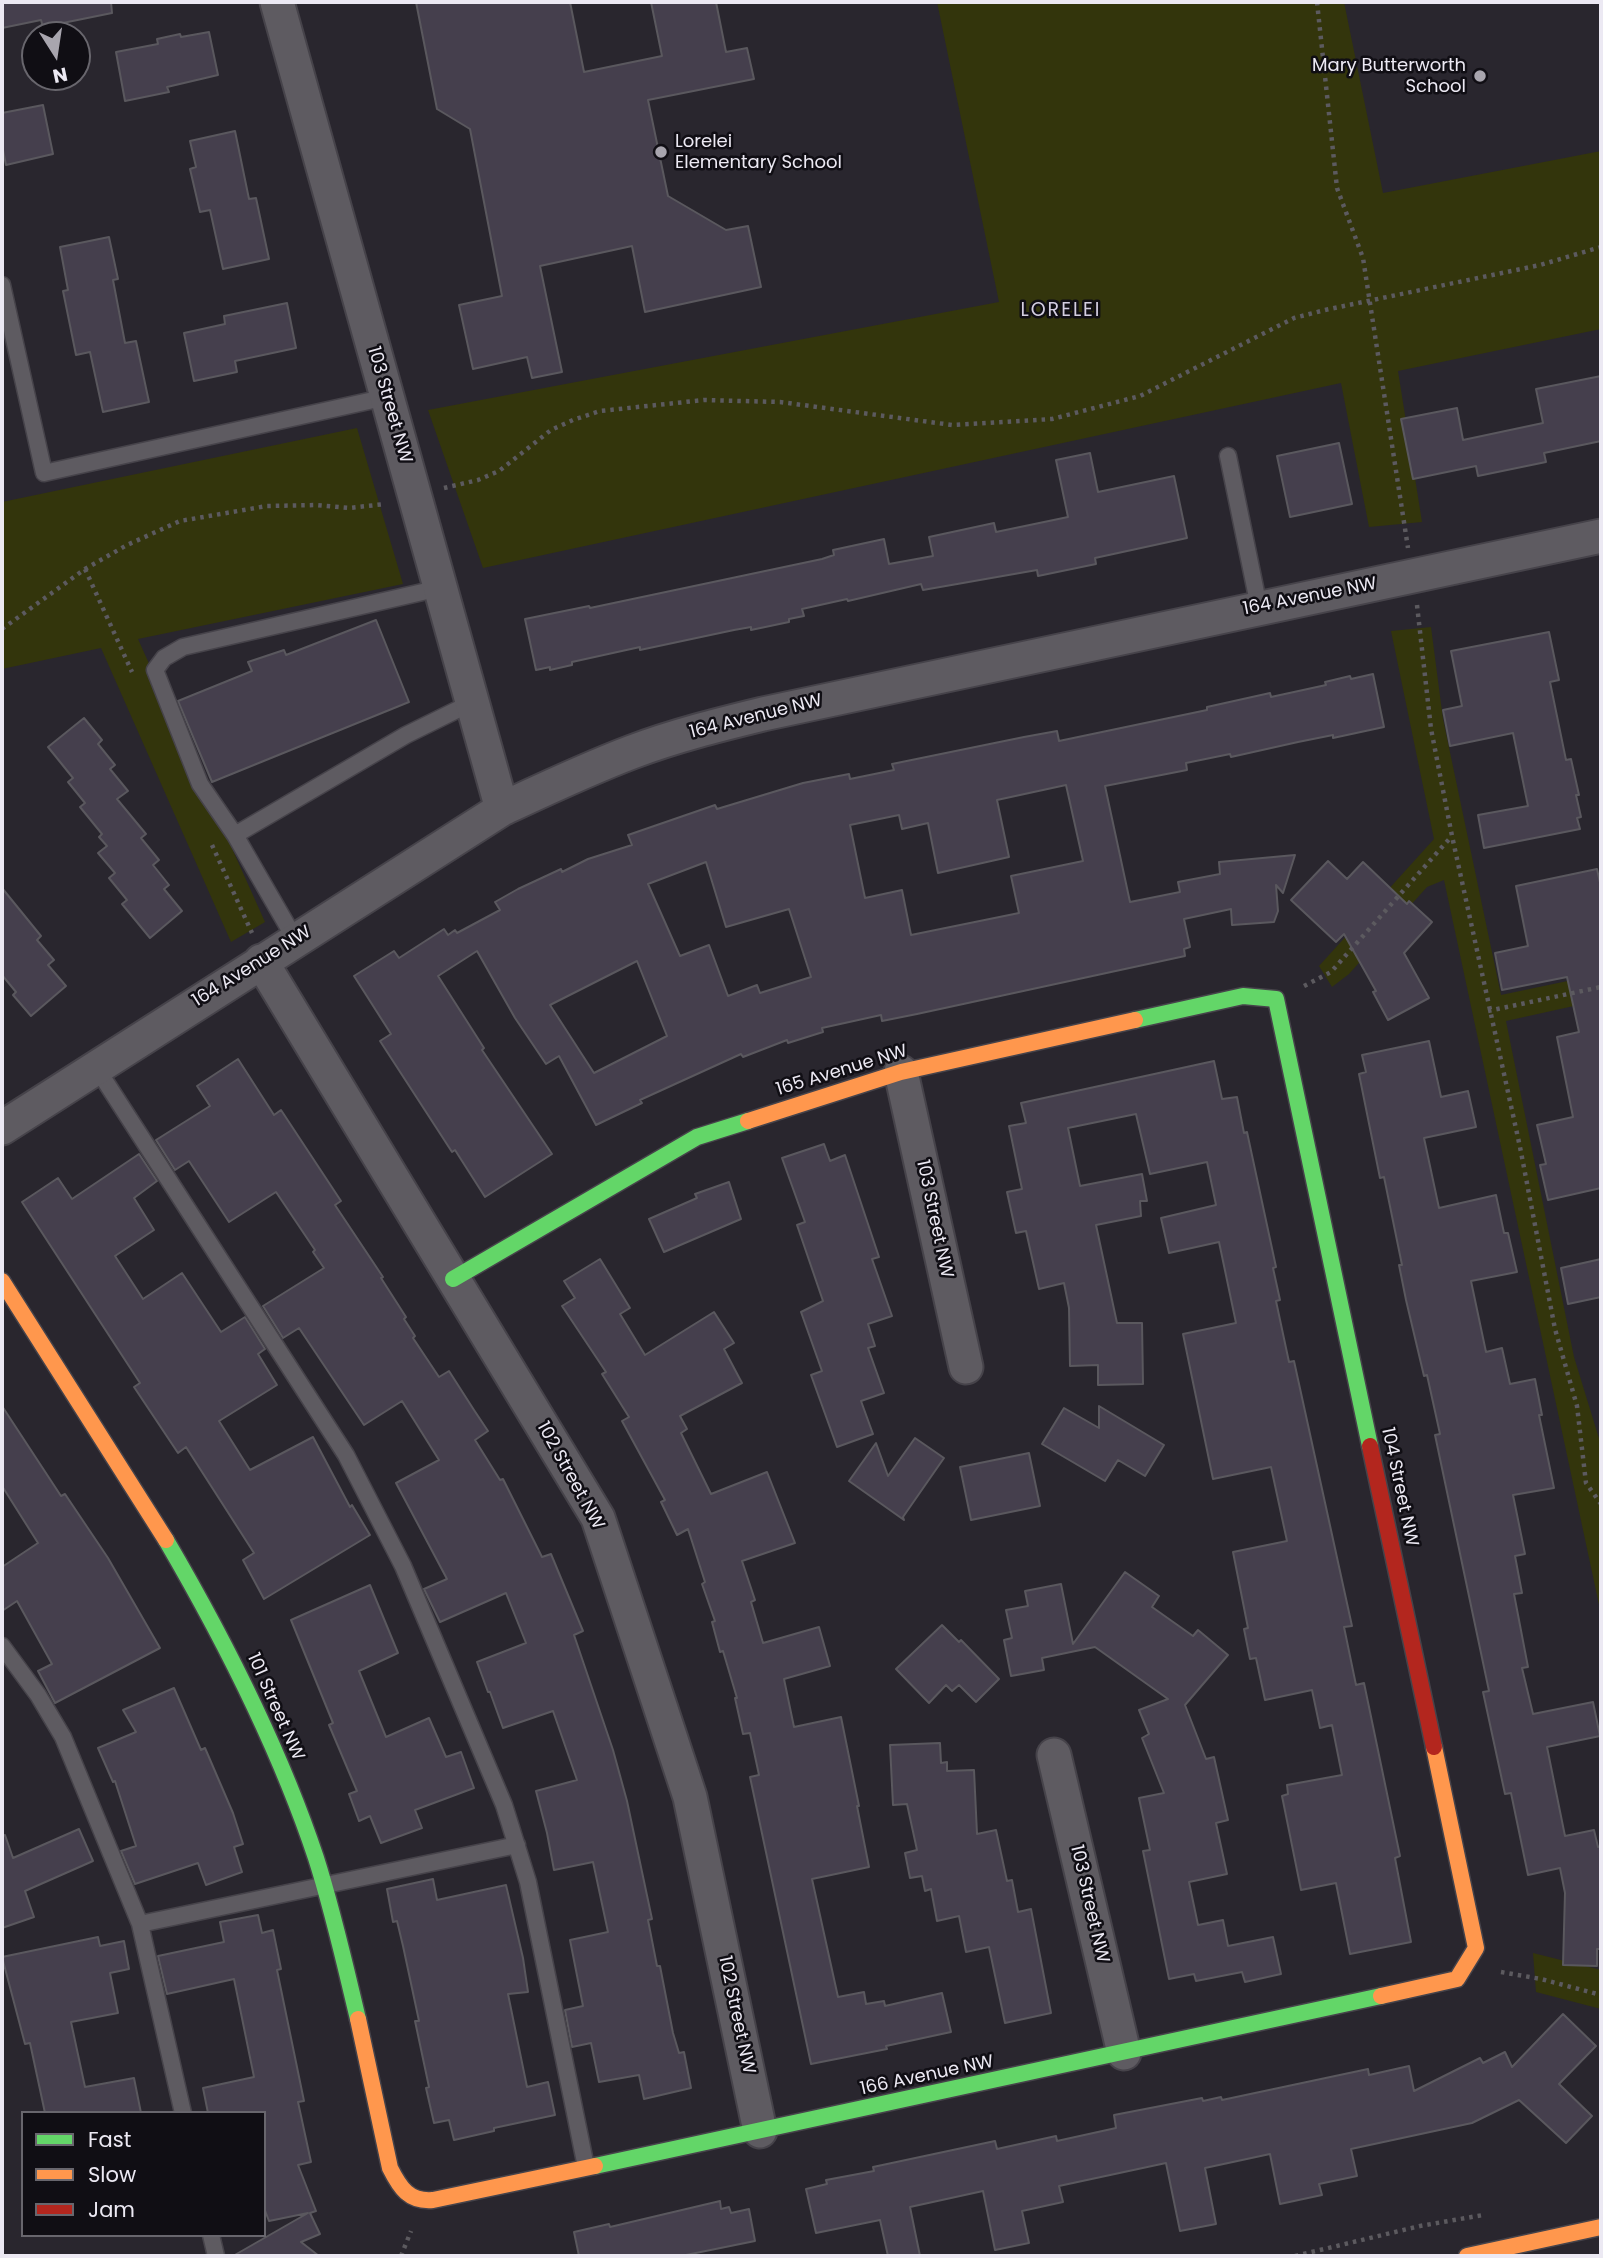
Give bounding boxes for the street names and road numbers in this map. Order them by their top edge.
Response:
street label: 103 Street NW [362,344,416,466]
street label: 164 Avenue NW [1241,573,1379,621]
street label: 164 Avenue NW [687,690,825,744]
street label: 164 Avenue NW [189,922,315,1012]
street label: 165 Avenue NW [774,1041,910,1101]
street label: 103 Street NW [911,1158,957,1280]
street label: 102 Street NW [531,1418,609,1534]
street label: 104 Street NW [1376,1426,1422,1548]
street label: 101 Street NW [242,1650,308,1764]
street label: 103 Street NW [1065,1843,1113,1965]
street label: 102 Street NW [713,1954,759,2076]
street label: 166 Avenue NW [858,2051,996,2101]

